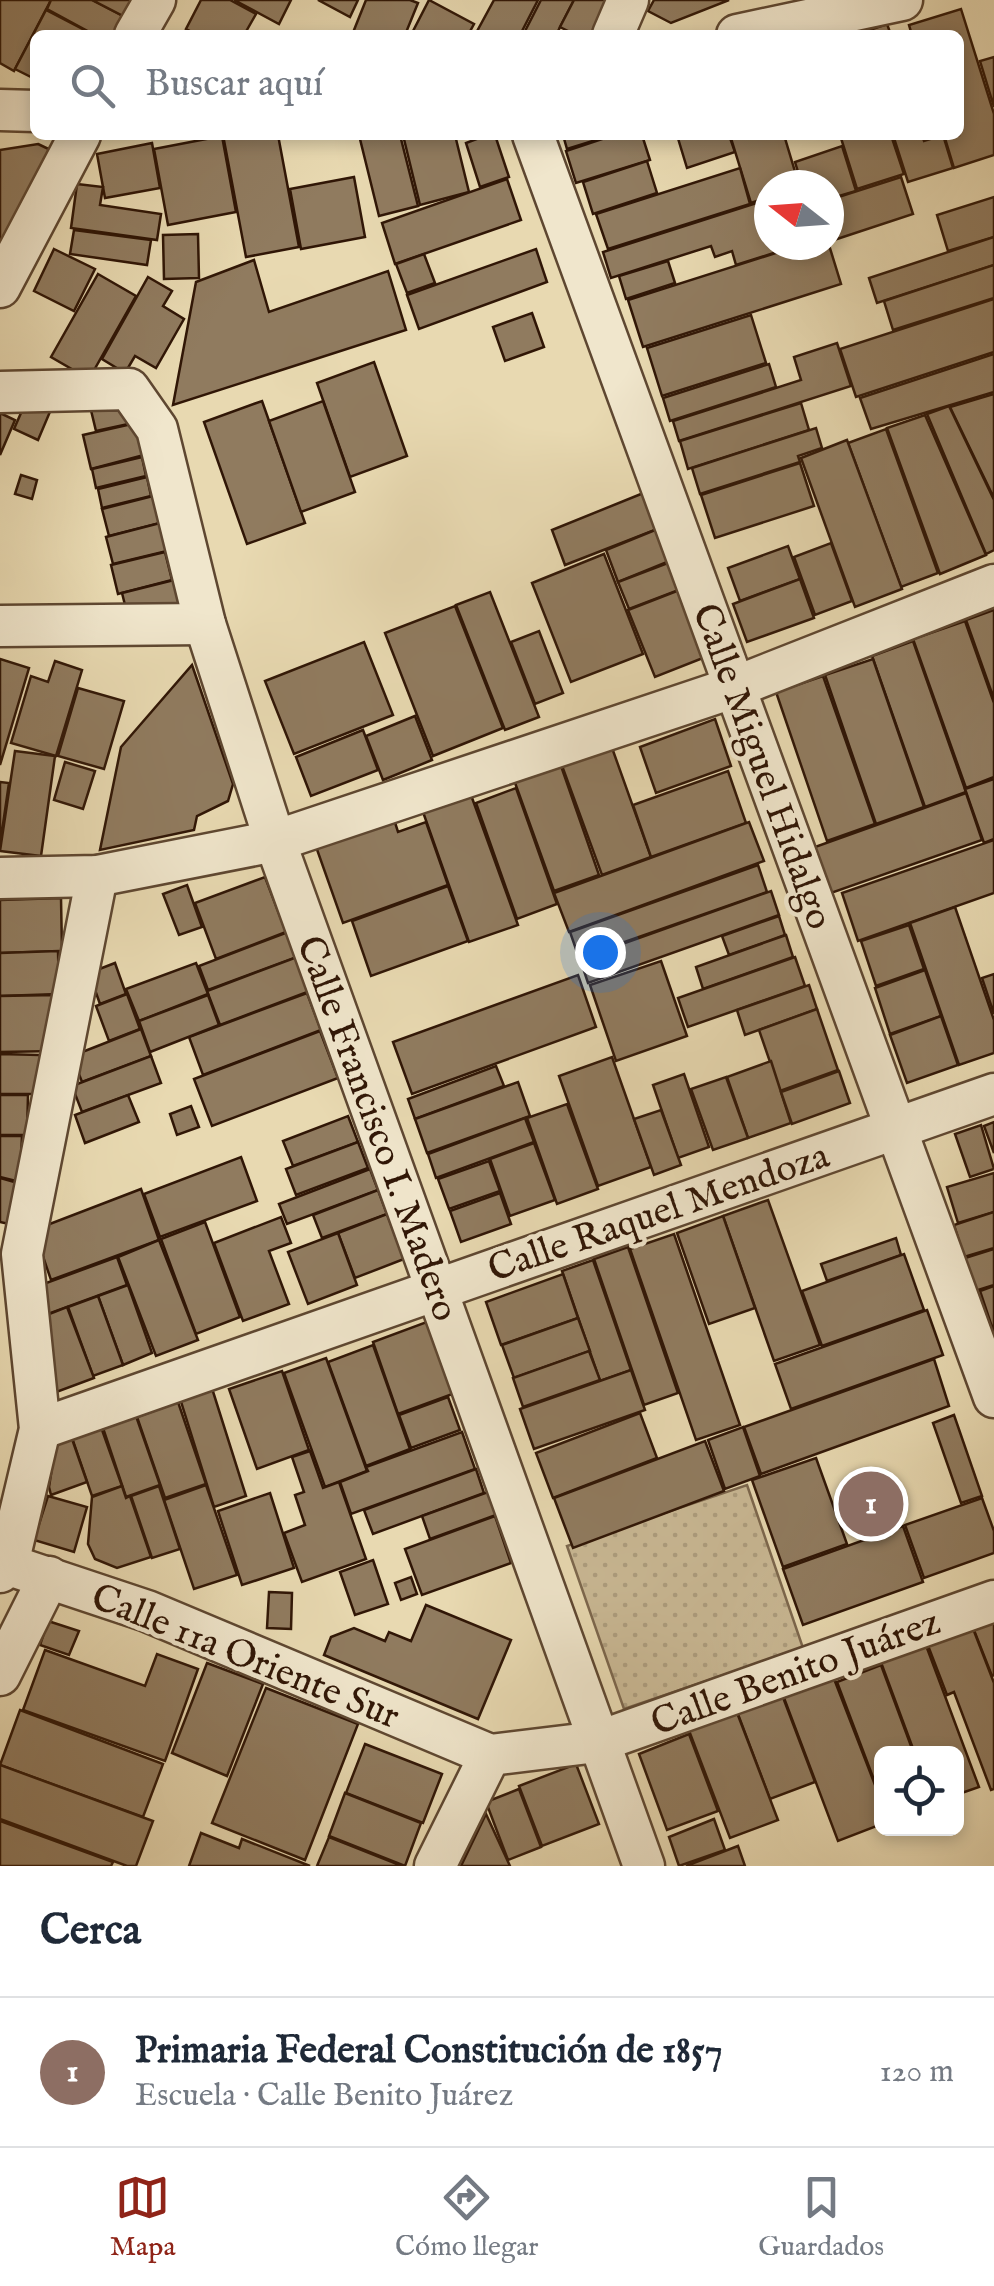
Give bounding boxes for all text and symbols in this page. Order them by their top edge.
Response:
search box [30,30,964,140]
icon: search [65,58,120,113]
text: Buscar aquí [145,61,323,109]
north arrow [754,170,844,260]
street label: Calle Miguel Hidalgo [680,598,842,936]
your location [575,927,626,978]
street label: Calle Francisco I. Madero [284,930,468,1328]
street label: Calle Raquel Mendoza [482,1133,836,1295]
pin: 1 [838,1466,904,1542]
street label: Calle 11a Oriente Sur [84,1574,406,1741]
street label: Calle Benito Juárez [645,1599,947,1748]
map controls [874,1746,964,1836]
button: locate [874,1746,964,1836]
text: Cerca [40,1905,141,1958]
text: Primaria Federal Constitución de 1857 [135,2028,723,2076]
text: 1 [67,2052,78,2093]
text: 120 m [880,2052,954,2093]
text: Escuela · Calle Benito Juárez [135,2076,513,2117]
tab: Mapa [110,2170,176,2265]
tab: Cómo llegar [395,2170,539,2265]
tab: Guardados [758,2170,884,2265]

